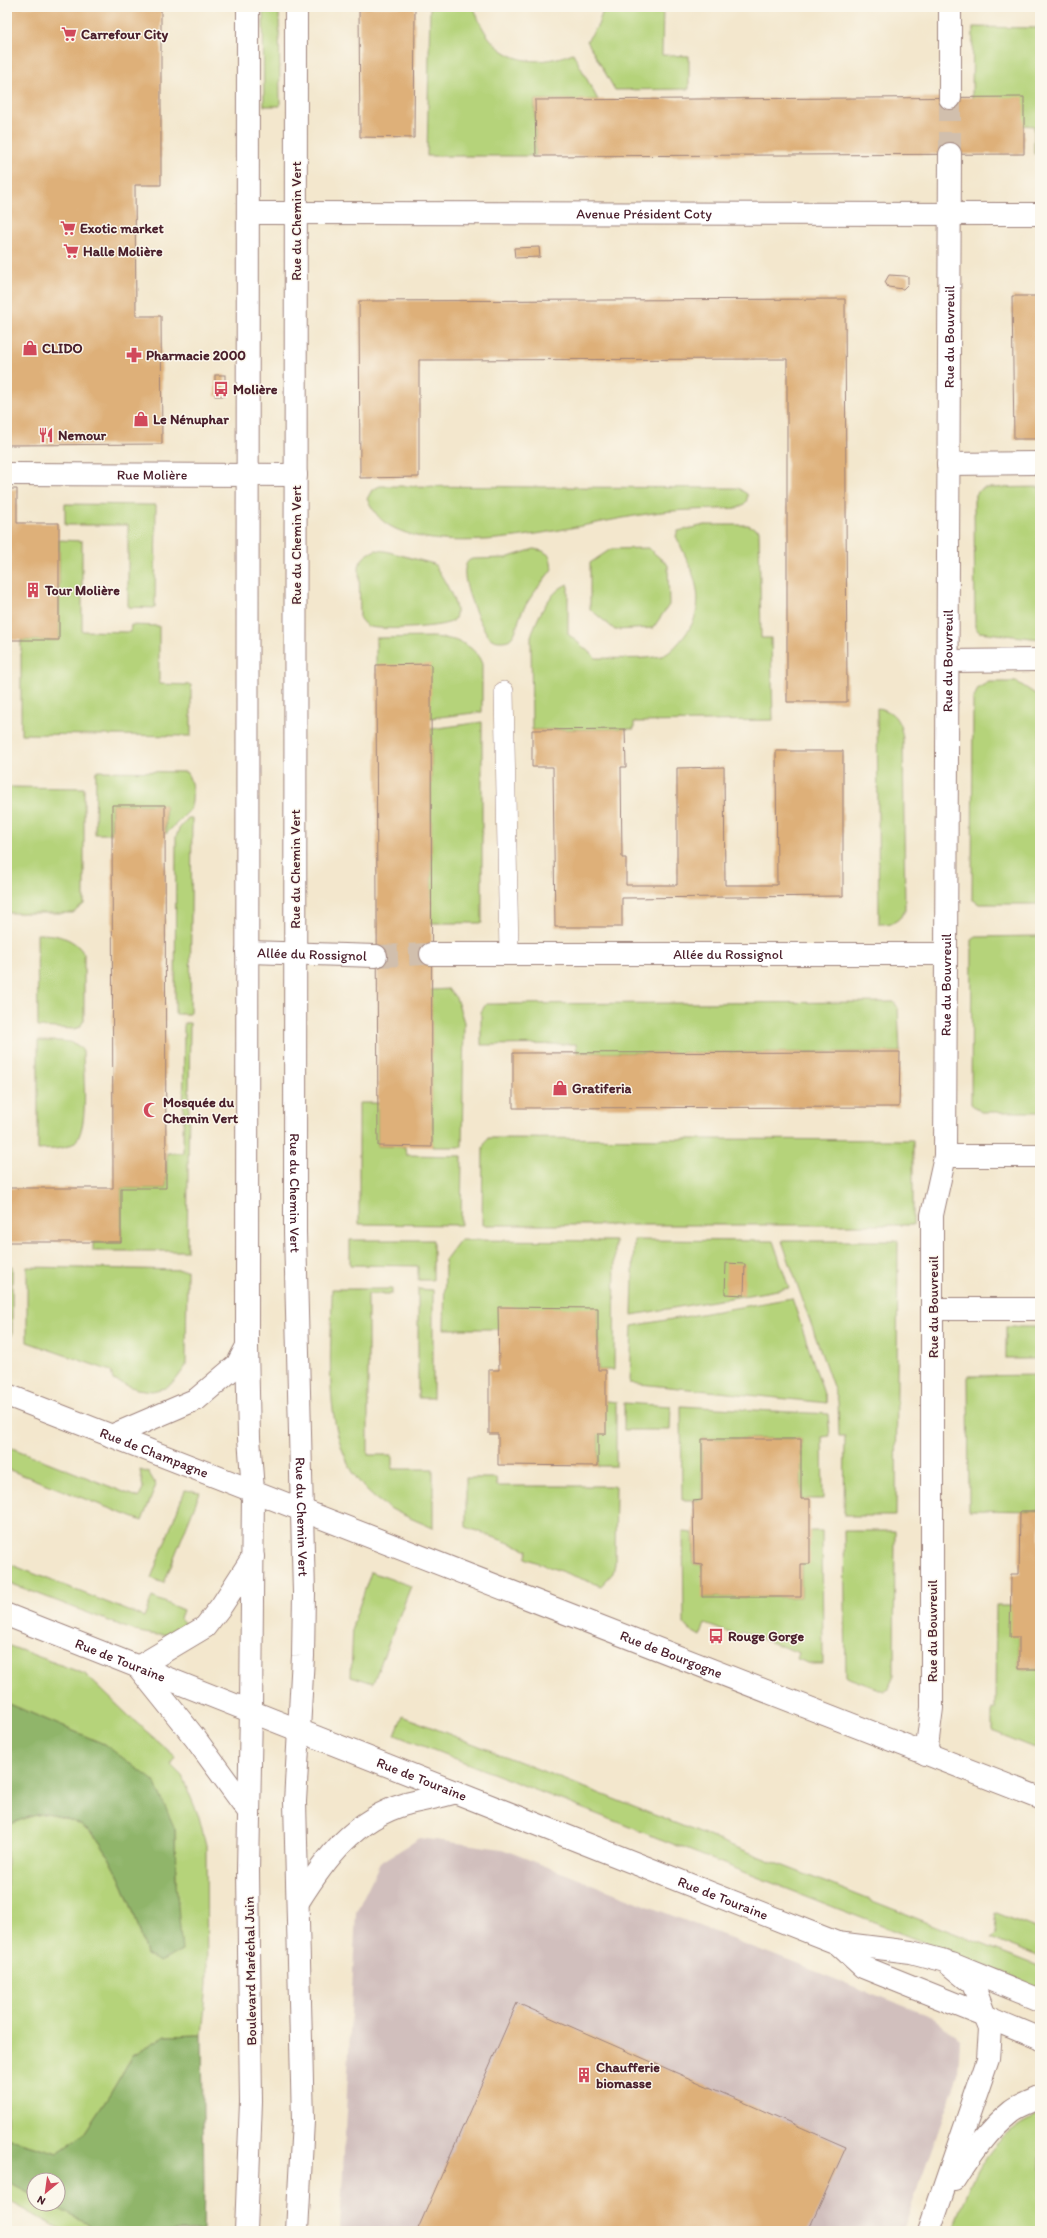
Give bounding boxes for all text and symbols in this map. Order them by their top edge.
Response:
supermarket icon: Carrefour City [60,25,78,43]
place label: Carrefour City [81,26,168,43]
street label: Rue du Chemin Vert [288,161,305,281]
street label: Avenue Président Coty [576,205,712,223]
supermarket icon: Exotic market [59,219,77,237]
place label: Exotic market [80,220,164,237]
supermarket icon: Halle Molière [62,242,80,260]
place label: Halle Molière [83,243,163,260]
street label: Rue du Bouvreuil [941,285,958,388]
shop icon: CLIDO [21,339,39,357]
place label: CLIDO [42,340,83,357]
pharmacy icon: Pharmacie 2000 [125,346,143,364]
place label: Pharmacie 2000 [146,347,246,364]
bus stop icon: Molière [212,380,230,398]
place label: Molière [233,381,278,398]
shop icon: Le Nénuphar [132,410,150,428]
place label: Le Nénuphar [153,411,229,428]
restaurant icon: Nemour [37,426,55,444]
place label: Nemour [58,427,107,444]
street label: Rue Molière [117,466,188,484]
street label: Rue du Chemin Vert [288,485,305,605]
building icon: Tour Molière [24,581,42,599]
place label: Tour Molière [44,582,120,599]
street label: Rue du Bouvreuil [939,609,957,712]
street label: Rue du Chemin Vert [287,809,304,929]
street label: Rue du Bouvreuil [938,933,955,1036]
street label: Allée du Rossignol [257,944,367,965]
street label: Allée du Rossignol [673,946,783,963]
shop icon: Gratiferia [551,1079,569,1097]
place label: Gratiferia [572,1080,632,1097]
place label: Mosquée du Chemin Vert [163,1094,239,1127]
mosque icon: Mosquée du Chemin Vert [142,1101,160,1119]
street label: Rue du Chemin Vert [286,1133,304,1253]
street label: Rue du Bouvreuil [925,1256,942,1358]
street label: Rue de Champagne [97,1424,211,1482]
street label: Rue du Chemin Vert [292,1457,312,1577]
street label: Rue du Bouvreuil [924,1580,941,1682]
street label: Rue de Bourgogne [617,1627,725,1682]
bus stop icon: Rouge Gorge [707,1627,725,1645]
place label: Rouge Gorge [728,1628,805,1645]
street label: Rue de Touraine [73,1635,168,1686]
street label: Rue de Touraine [374,1754,470,1805]
street label: Rue de Touraine [675,1873,771,1924]
street label: Boulevard Maréchal Juin [241,1896,260,2046]
place label: Chaufferie biomasse [596,2059,660,2092]
building icon: Chaufferie biomasse [575,2066,593,2084]
north arrow [26,2172,66,2212]
text: N [35,2193,48,2208]

